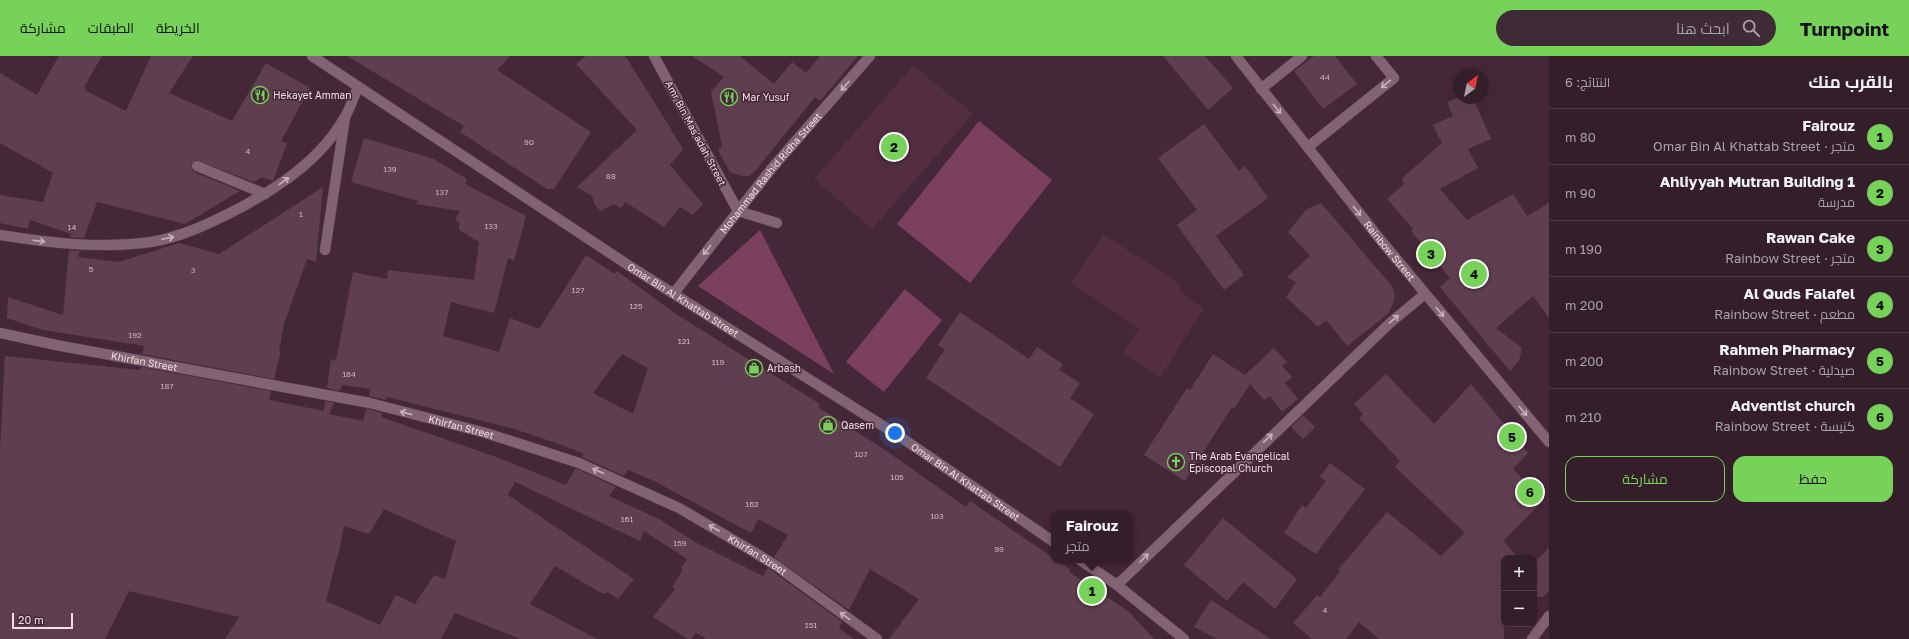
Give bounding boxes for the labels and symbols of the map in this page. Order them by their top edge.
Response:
north arrow [1453,68,1489,104]
house number: 44 [1320,72,1330,82]
street label: Amr Bin Masʻadah Street [663,78,729,188]
one-way arrow [840,80,849,91]
one-way arrow [1380,80,1391,89]
restaurant icon: Hekayet Amman [250,85,270,105]
restaurant icon: Mar Yusuf [719,87,739,107]
place label: Hekayet Amman [273,89,351,101]
place label: Mar Yusuf [742,91,790,103]
one-way arrow [1273,103,1281,114]
street label: Mohammad Rashid Ridha Street [717,110,824,236]
pin: 2 [881,132,907,162]
house number: 90 [524,137,534,147]
house number: 4 [246,146,251,156]
house number: 139 [383,164,397,174]
house number: 88 [606,171,616,181]
one-way arrow [278,177,289,185]
house number: 137 [436,187,448,197]
one-way arrow [1353,206,1362,216]
house number: 1 [299,209,303,219]
street label: Rainbow Street [1362,218,1418,283]
house number: 133 [484,221,498,231]
house number: 14 [68,222,76,232]
one-way arrow [161,234,174,242]
one-way arrow [32,237,45,245]
pin: 3 [1418,239,1444,269]
one-way arrow [703,244,712,255]
pin: 4 [1461,259,1487,289]
street label: Omar Bin Al Khattab Street [625,260,741,339]
house number: 5 [89,264,94,274]
house number: 3 [191,265,196,275]
house number: 127 [572,285,584,295]
house number: 125 [629,301,643,311]
one-way arrow [1435,306,1444,317]
one-way arrow [1389,315,1399,324]
house number: 192 [128,330,142,340]
house number: 121 [678,336,690,346]
street label: Khirfan Street [110,349,178,373]
house number: 119 [712,357,724,367]
shop icon: Arbash [744,358,764,378]
place label: Arbash [767,362,801,374]
house number: 184 [342,369,356,379]
house number: 187 [161,381,174,391]
one-way arrow [1519,406,1528,417]
one-way arrow [400,408,413,416]
street label: Khirfan Street [427,412,496,441]
shop icon: Qasem [818,415,838,435]
place label: Qasem [841,419,874,431]
pin: 5 [1499,422,1525,452]
your location [885,423,905,443]
one-way arrow [1263,434,1273,443]
street label: Omar Bin Al Khattab Street [909,440,1022,523]
house number: 107 [854,449,868,459]
place label: The Arab Evangelical Episcopal Church [1189,450,1290,474]
church icon: The Arab Evangelical Episcopal Church [1166,452,1186,472]
one-way arrow [592,466,604,474]
house number: 105 [890,472,904,482]
pin: 6 [1517,477,1543,507]
house number: 162 [745,499,759,509]
house number: 103 [930,511,944,521]
house number: 161 [621,514,633,524]
one-way arrow [708,524,720,532]
street label: Khirfan Street [726,532,789,577]
house number: 159 [673,538,687,548]
house number: 99 [994,544,1004,554]
one-way arrow [1139,553,1149,563]
pin: 1 [1079,576,1105,606]
house number: 4 [1323,605,1328,615]
scale bar [12,611,73,630]
one-way arrow [840,612,851,620]
house number: 151 [805,620,817,630]

